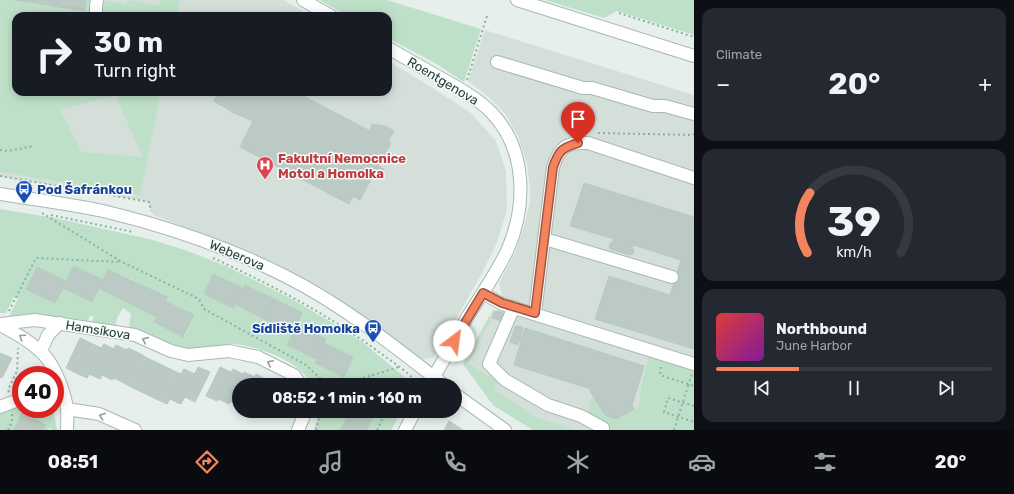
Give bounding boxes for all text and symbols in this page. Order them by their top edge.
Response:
text: 30 m [94,26,163,59]
icon: right [28,28,80,80]
text: Climate [716,47,762,62]
street label: Roentgenova [404,54,481,109]
text: Turn right [94,60,176,82]
text: 20° [828,66,880,102]
text: − [716,71,730,98]
text: + [978,71,992,98]
pin [561,102,595,143]
icon: arrive [567,108,589,130]
place label: Fakultní Nemocnice Motol a Homolka [278,151,406,181]
hospital icon: Fakultní Nemocnice Motol a Homolka [255,155,275,180]
bus stop icon: Pod Šafránkou [14,179,34,204]
place label: Pod Šafránkou [37,182,132,197]
text: 39 [827,197,881,246]
street label: Weberova [207,237,267,273]
text: km/h [836,244,872,261]
street label: Hamsíkova [64,317,132,343]
bus stop icon: Sídliště Homolka [363,318,383,343]
position arrow [433,320,475,362]
text: Northbound [776,320,867,338]
place label: Sídliště Homolka [252,321,360,336]
one-way arrow [19,334,26,342]
one-way arrow [141,336,148,344]
text: June Harbor [776,338,852,353]
one-way arrow [267,360,274,368]
speed limit sign: 40 [12,366,64,418]
icon: previous [751,377,773,399]
icon: pause [843,377,865,399]
icon: next [935,377,957,399]
text: 08:52 · 1 min · 160 m [272,389,422,407]
one-way arrow [98,412,105,421]
icon: directions [193,448,221,476]
icon: music [317,448,345,476]
icon: phone [441,448,469,476]
icon: climate [564,448,592,476]
icon: car [688,448,716,476]
icon: filters [811,448,839,476]
text: 08:51 [48,451,98,473]
text: 20° [935,451,966,473]

